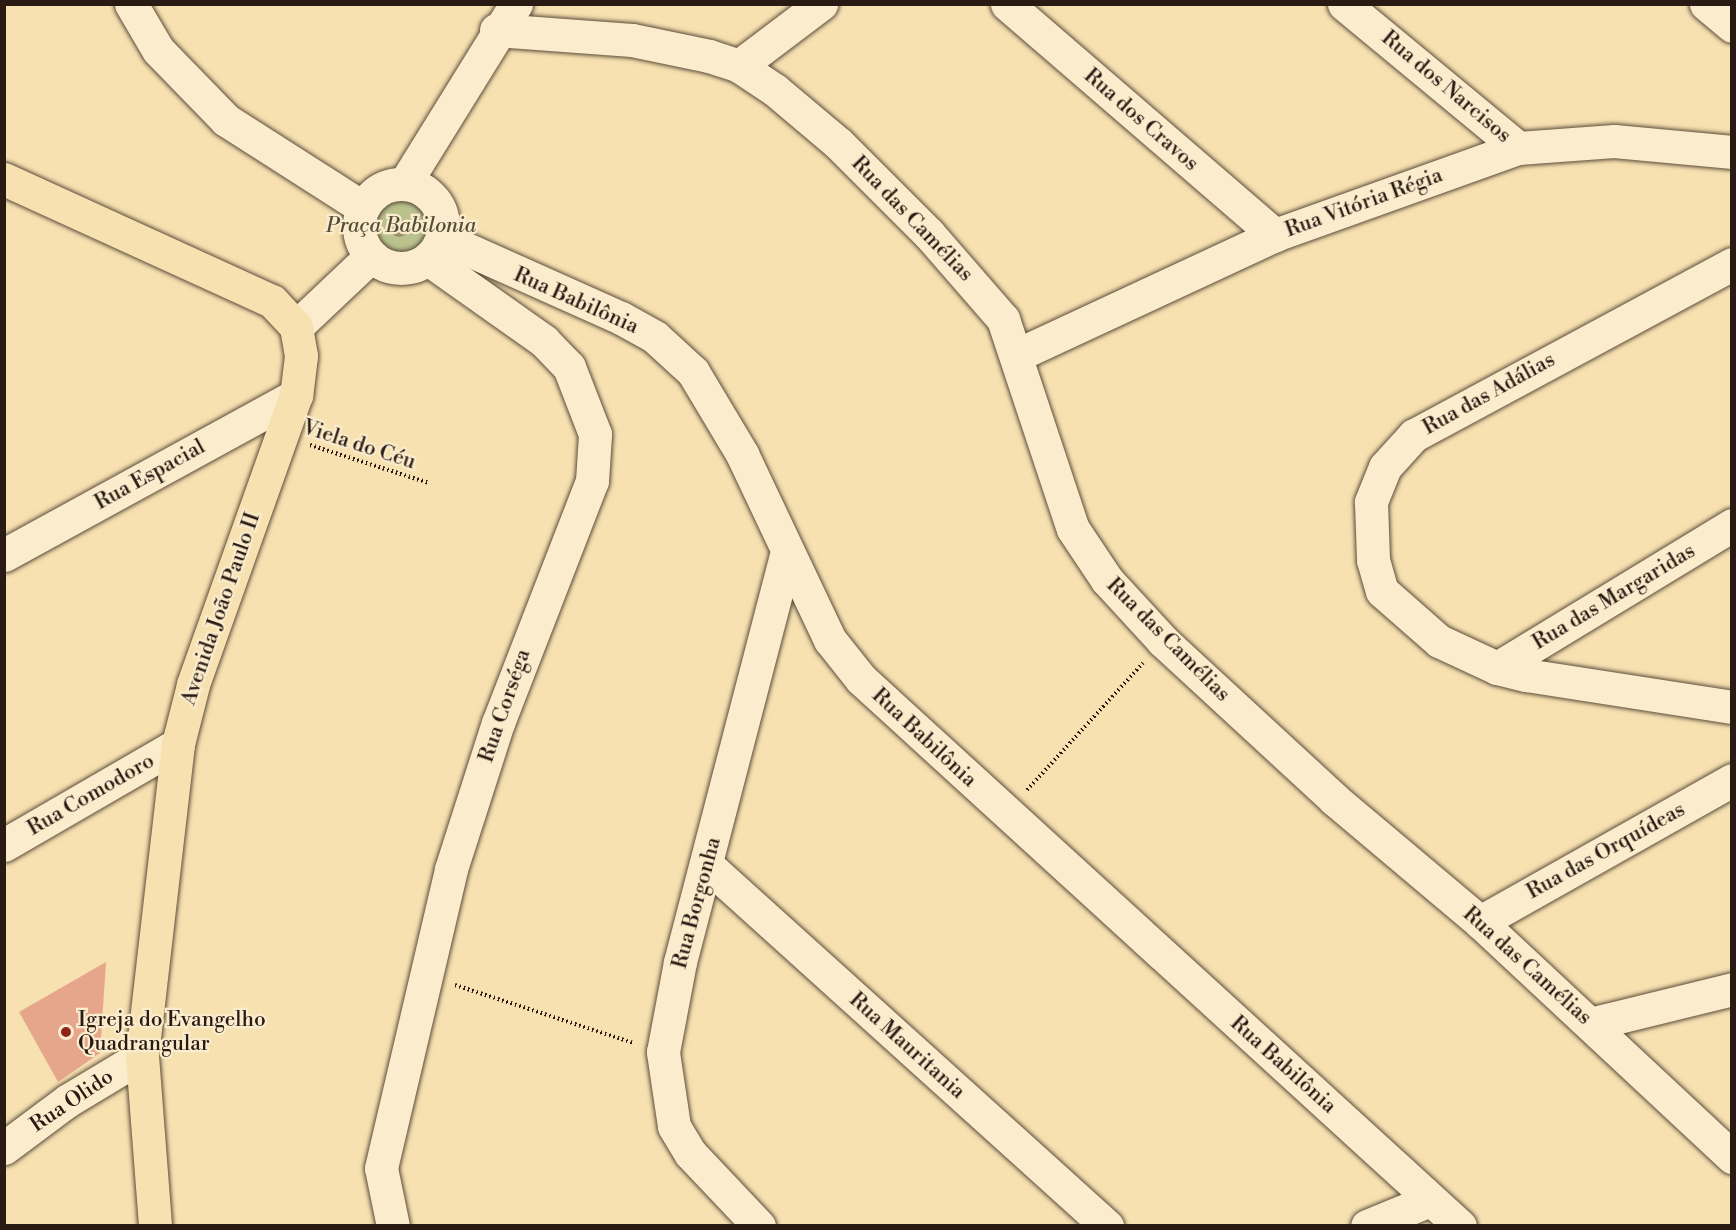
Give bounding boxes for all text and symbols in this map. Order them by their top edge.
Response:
street label: Rua dos Narcisos [1376,26,1516,148]
street label: Rua dos Cravos [1079,63,1203,177]
street label: Rua das Camélias [846,151,978,287]
street label: Rua Vitória Régia [1282,163,1446,243]
park label: Praça Babilonia [326,213,476,239]
street label: Rua Babilônia [510,262,642,340]
street label: Rua das Adálias [1419,347,1559,441]
street label: Viela do Céu [299,415,419,475]
street label: Rua Espacial [90,434,210,516]
street label: Avenida João Paulo II [176,509,266,709]
street label: Rua das Margaridas [1528,538,1700,656]
street label: Rua das Camélias [1101,573,1235,707]
street label: Rua Corséga [474,646,536,766]
street label: Rua Babilônia [866,683,982,793]
street label: Rua Comodoro [23,749,159,841]
street label: Rua das Orquídeas [1522,797,1690,905]
street label: Rua Borgonha [667,834,727,972]
street label: Rua das Camélias [1457,902,1597,1030]
street label: Rua Mauritania [844,987,970,1105]
place label: Igreja do Evangelho Quadrangular [78,1007,266,1057]
street label: Rua Babilônia [1225,1011,1341,1119]
marker: Igreja do Evangelho Quadrangular [59,1025,73,1039]
street label: Rua Olido [26,1064,118,1138]

